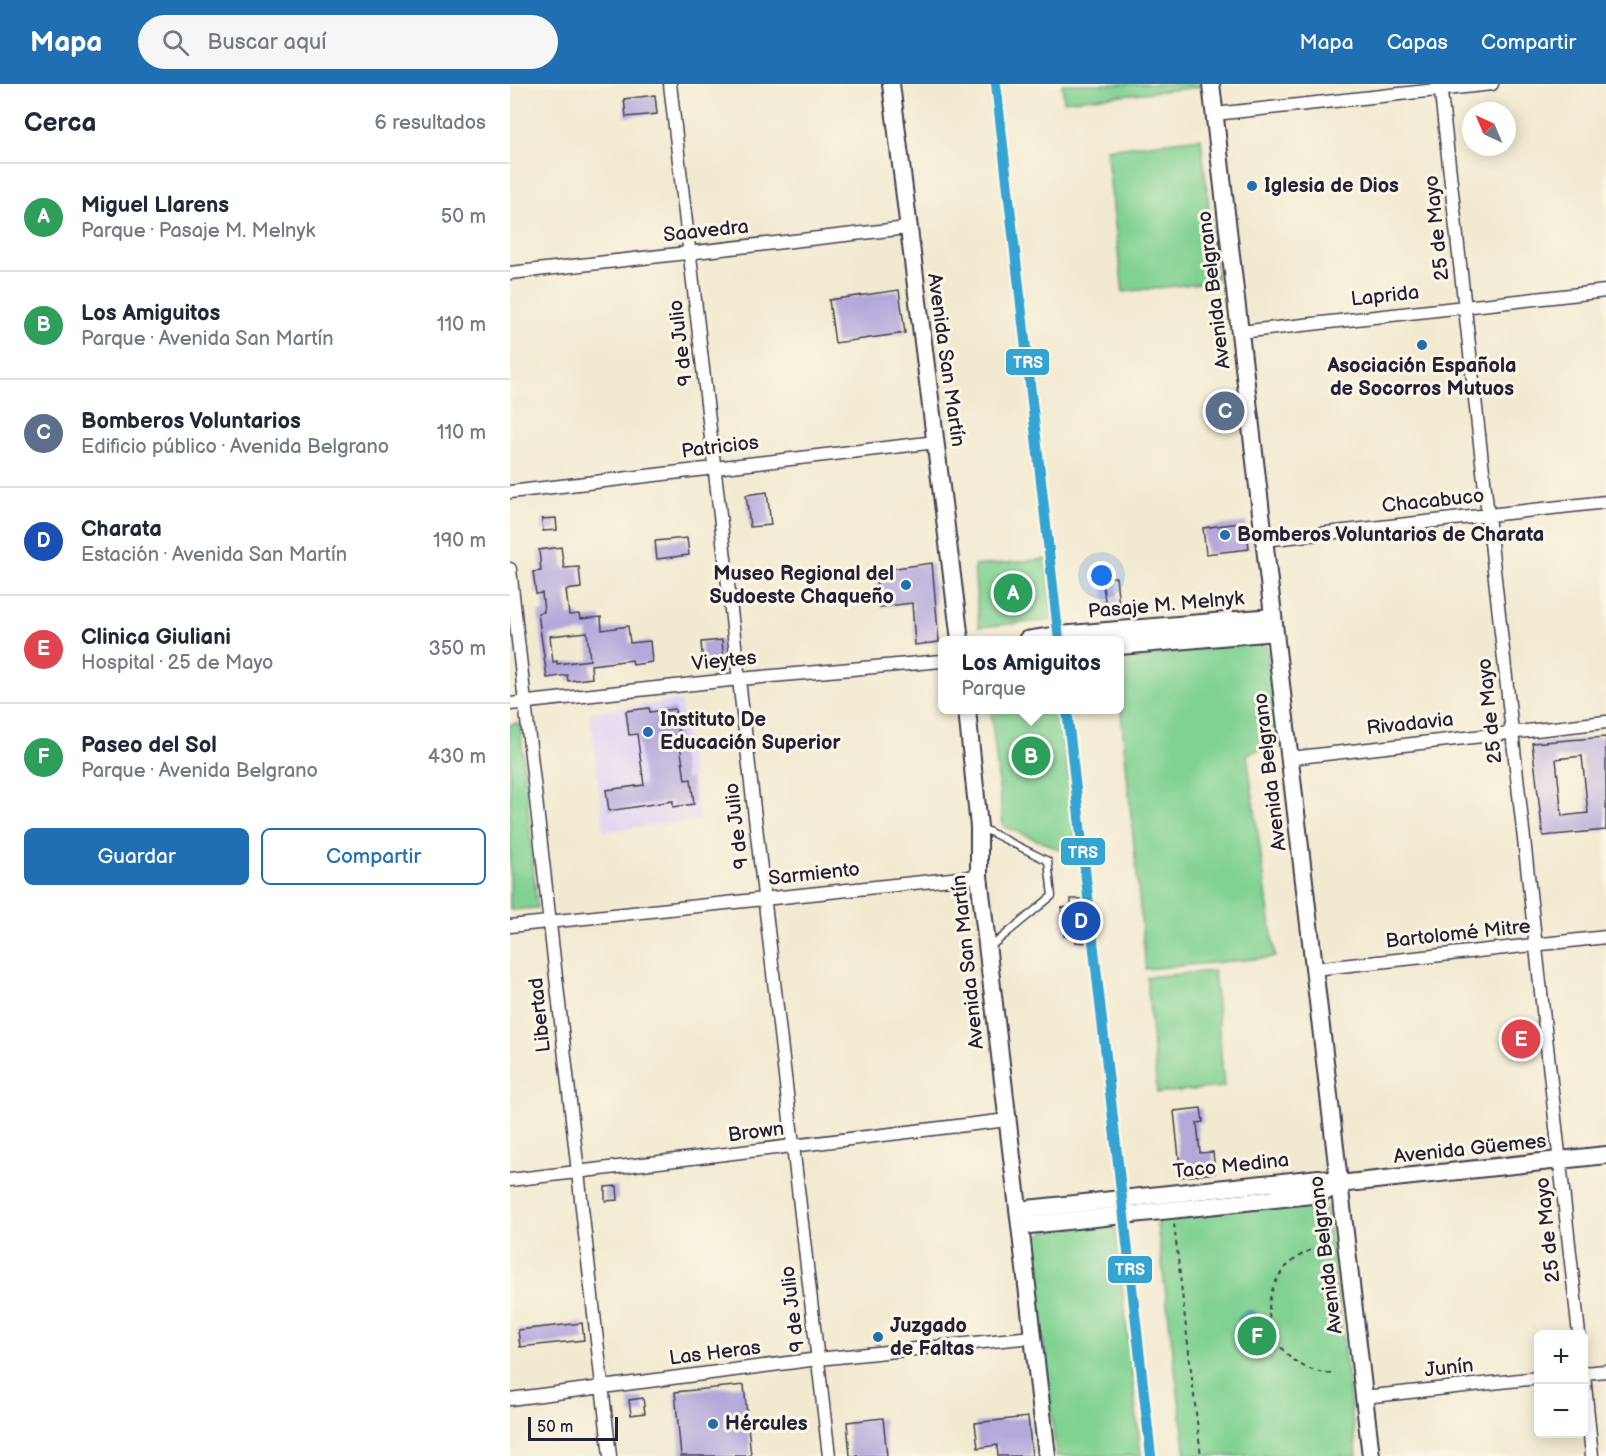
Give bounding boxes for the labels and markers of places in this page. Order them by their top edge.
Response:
place label: Iglesia de Dios [1264,174,1399,198]
marker: Iglesia de Dios [1245,179,1259,193]
marker: Asociación Española de Socorros Mutuos [1415,338,1429,352]
place label: Asociación Española de Socorros Mutuos [1327,354,1516,401]
pin: C [1206,388,1244,434]
place label: Bomberos Voluntarios de Charata [1237,523,1544,547]
marker: Bomberos Voluntarios de Charata [1218,528,1232,542]
place label: Museo Regional del Sudoeste Chaqueño [710,562,894,609]
pin: A [994,570,1032,616]
marker: Museo Regional del Sudoeste Chaqueño [899,578,913,592]
place label: Instituto De Educación Superior [660,708,841,755]
marker: Instituto De Educación Superior [641,725,655,739]
pin: B [1012,734,1050,778]
pin: D [1062,898,1100,944]
pin: E [1502,1016,1540,1062]
place label: Juzgado de Faltas [890,1314,974,1361]
pin: F [1238,1314,1276,1358]
marker: Juzgado de Faltas [871,1330,885,1344]
place label: Hércules [725,1412,808,1436]
marker: Hércules [706,1417,720,1431]

